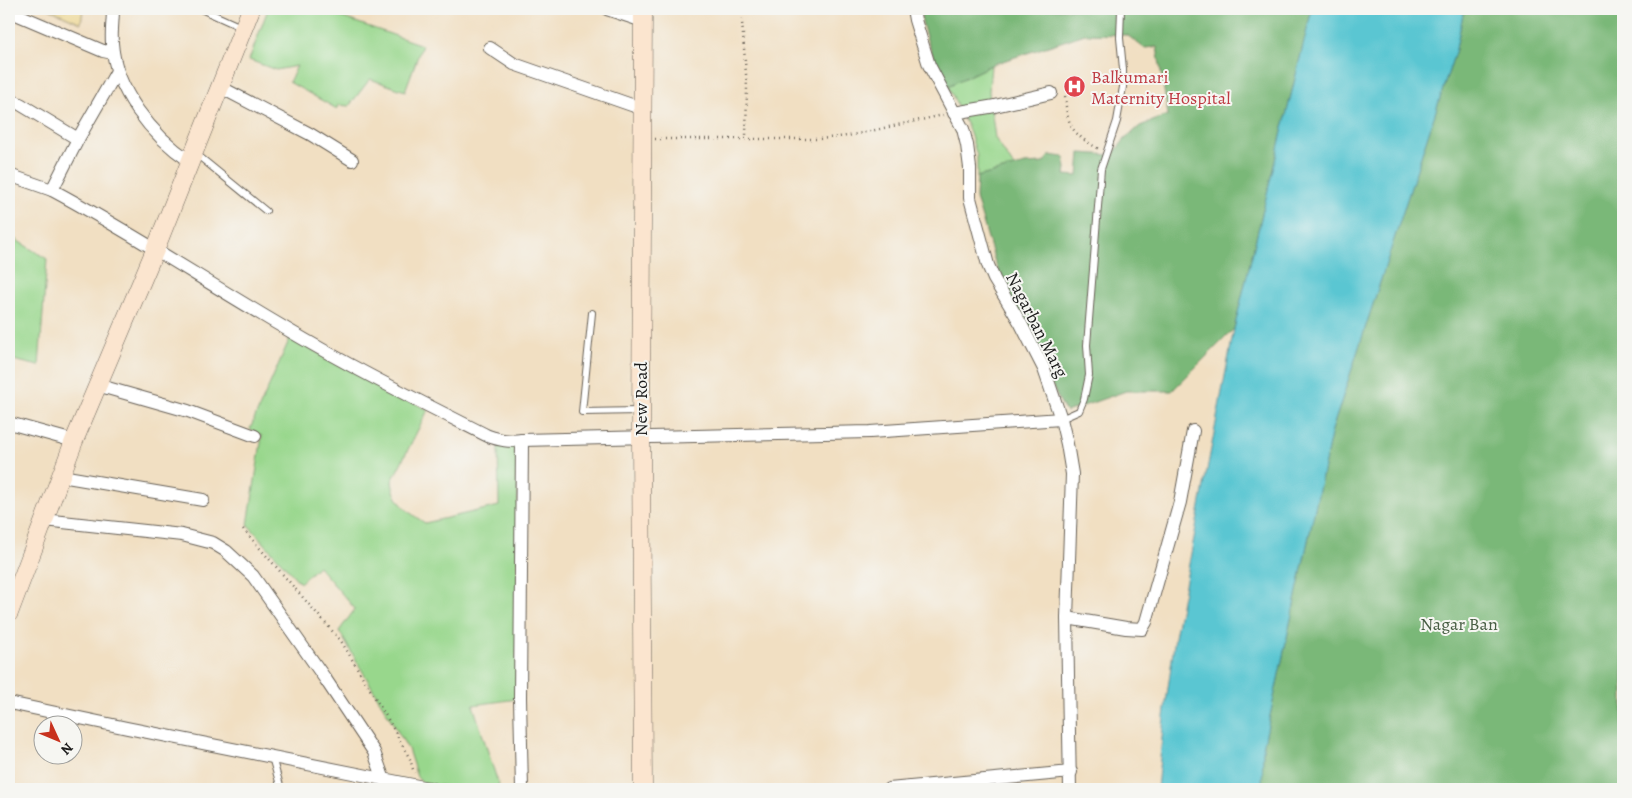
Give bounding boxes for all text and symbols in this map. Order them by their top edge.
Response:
place label: Balkumari Maternity Hospital [1091,65,1231,110]
hospital icon: Balkumari Maternity Hospital [1063,75,1087,99]
street label: Nagarban Marg [1000,268,1074,382]
street label: New Road [629,361,653,436]
park label: Nagar Ban [1420,612,1498,636]
north arrow [32,716,82,766]
text: N [57,738,77,759]

